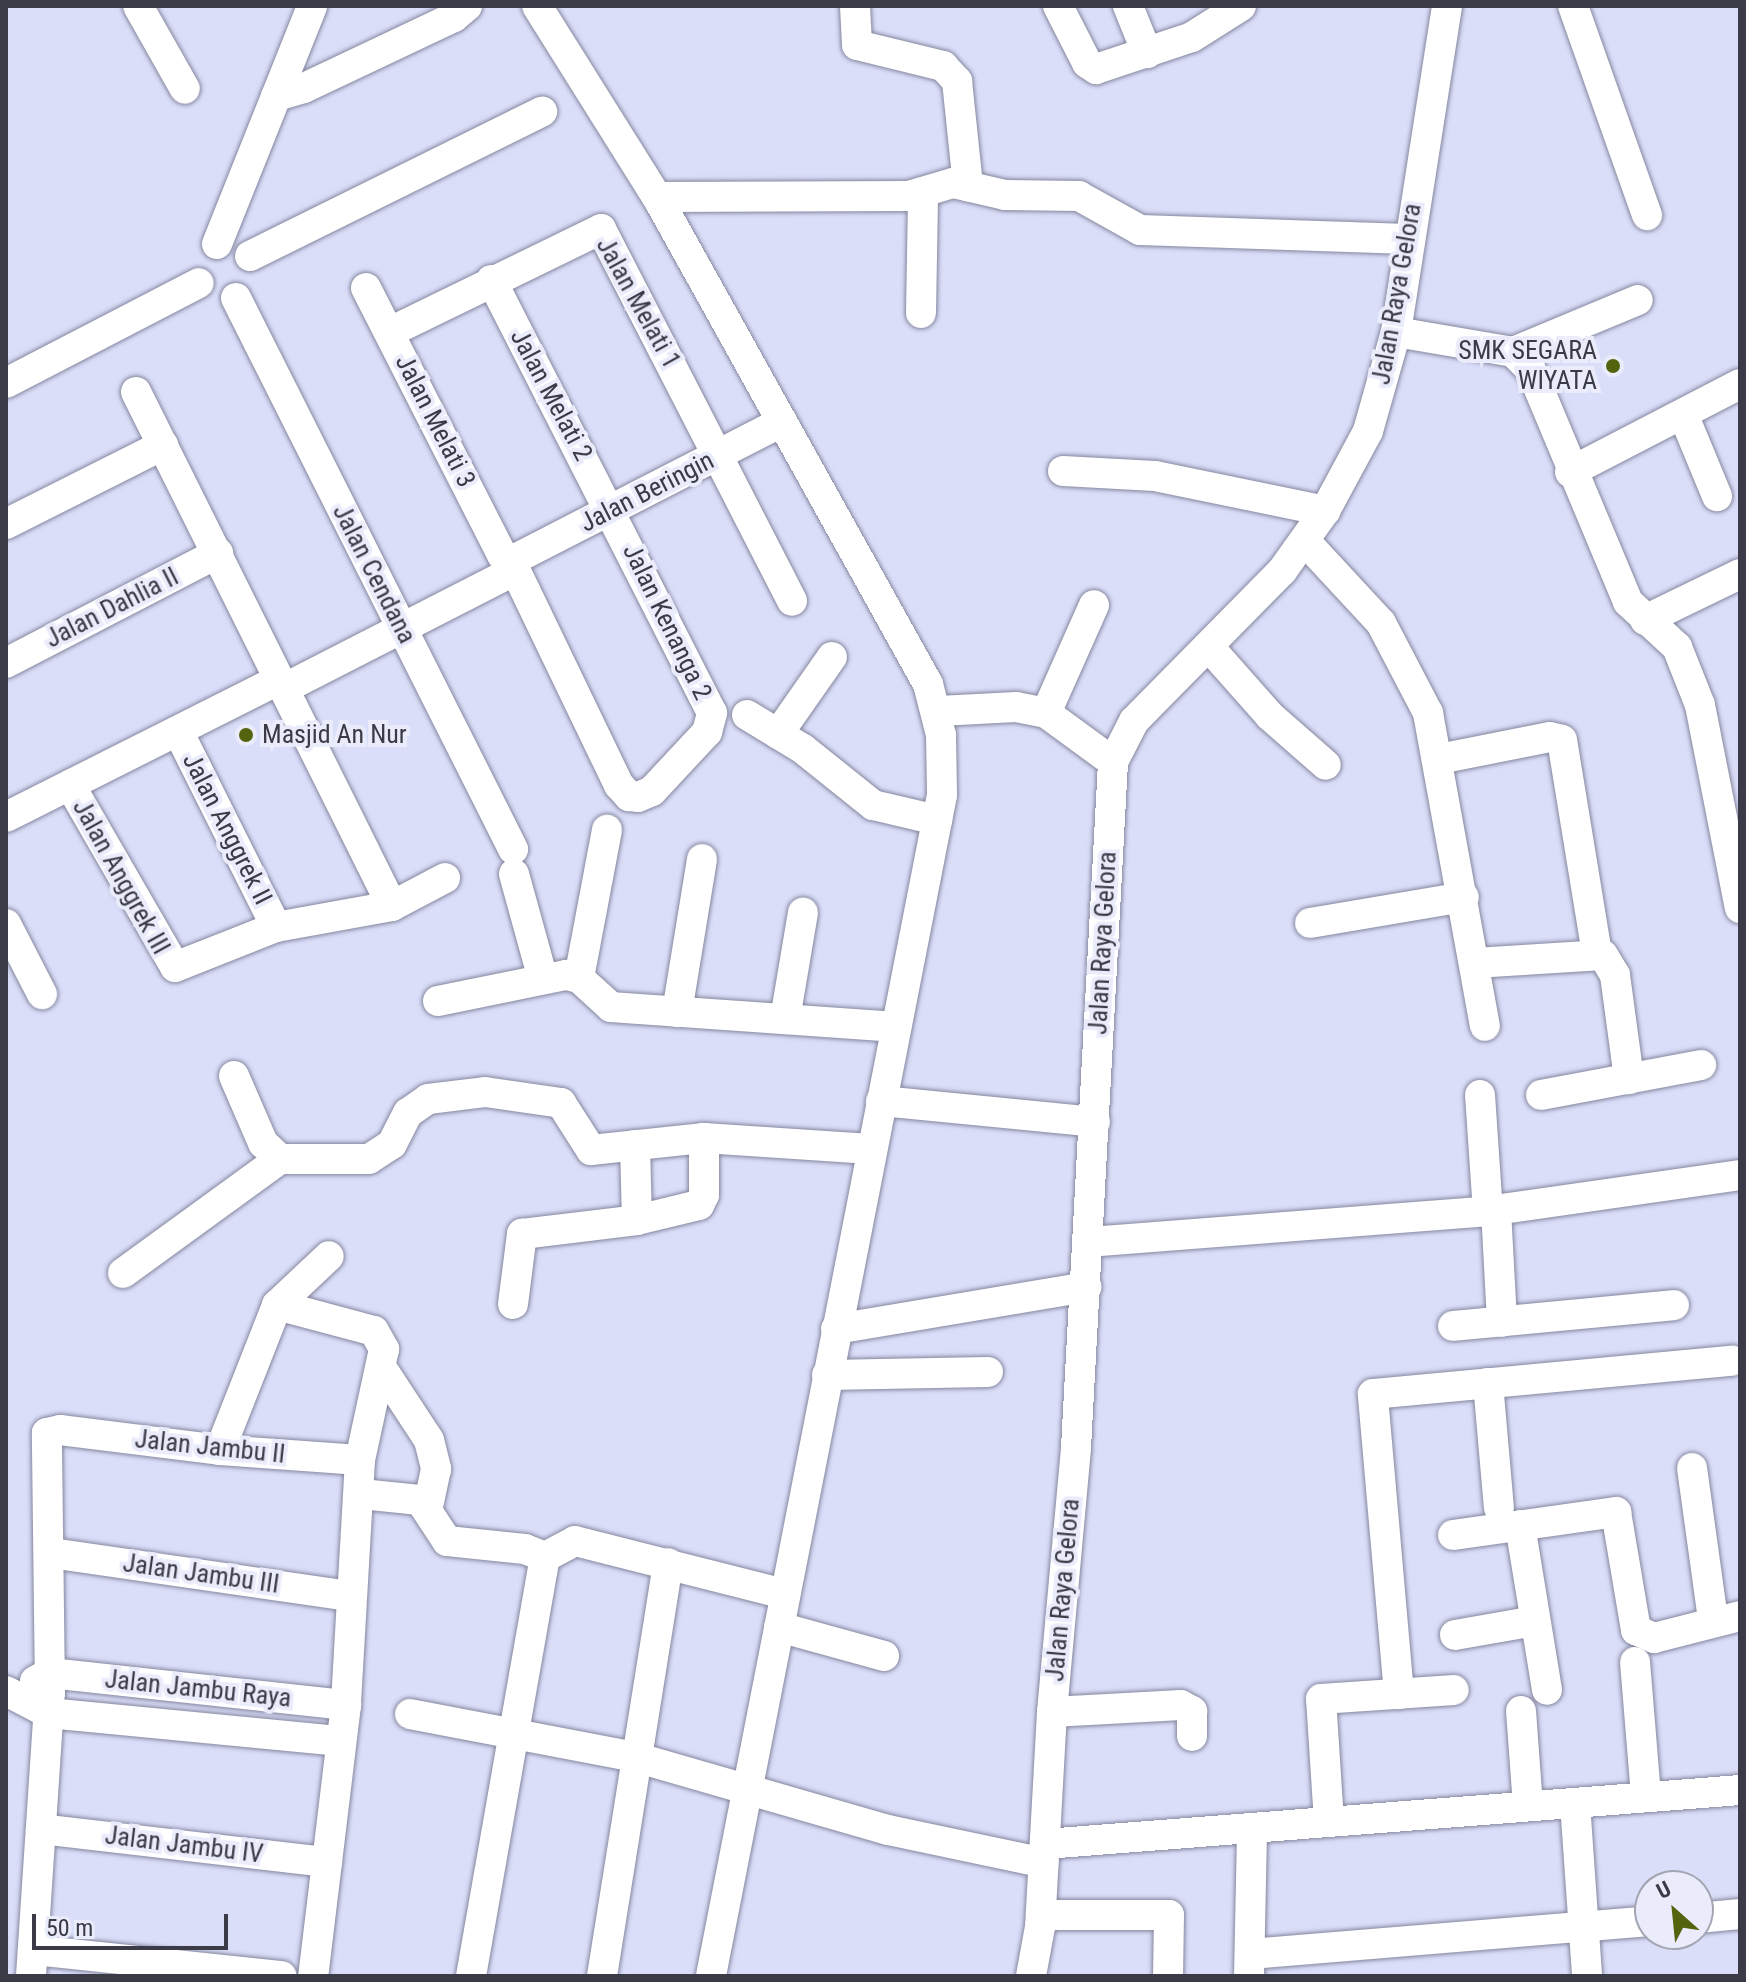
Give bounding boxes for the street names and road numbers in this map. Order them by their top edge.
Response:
street label: Jalan Raya Gelora [1366,201,1428,387]
street label: Jalan Melati 1 [589,232,687,374]
street label: Jalan Melati 2 [503,324,599,466]
street label: Jalan Melati 3 [388,349,482,493]
street label: Jalan Beringin [575,445,719,539]
street label: Jalan Cendana [326,499,422,649]
street label: Jalan Kenanga 2 [616,539,718,705]
street label: Jalan Dahlia II [40,561,184,655]
street label: Jalan Anggrek II [175,748,279,910]
street label: Jalan Anggrek III [66,794,176,960]
street label: Jalan Raya Gelora [1083,851,1123,1035]
street label: Jalan Jambu II [133,1424,287,1470]
street label: Jalan Raya Gelora [1039,1497,1087,1683]
street label: Jalan Jambu III [121,1548,281,1600]
street label: Jalan Jambu Raya [103,1664,293,1714]
street label: Jalan Jambu IV [103,1820,265,1870]

